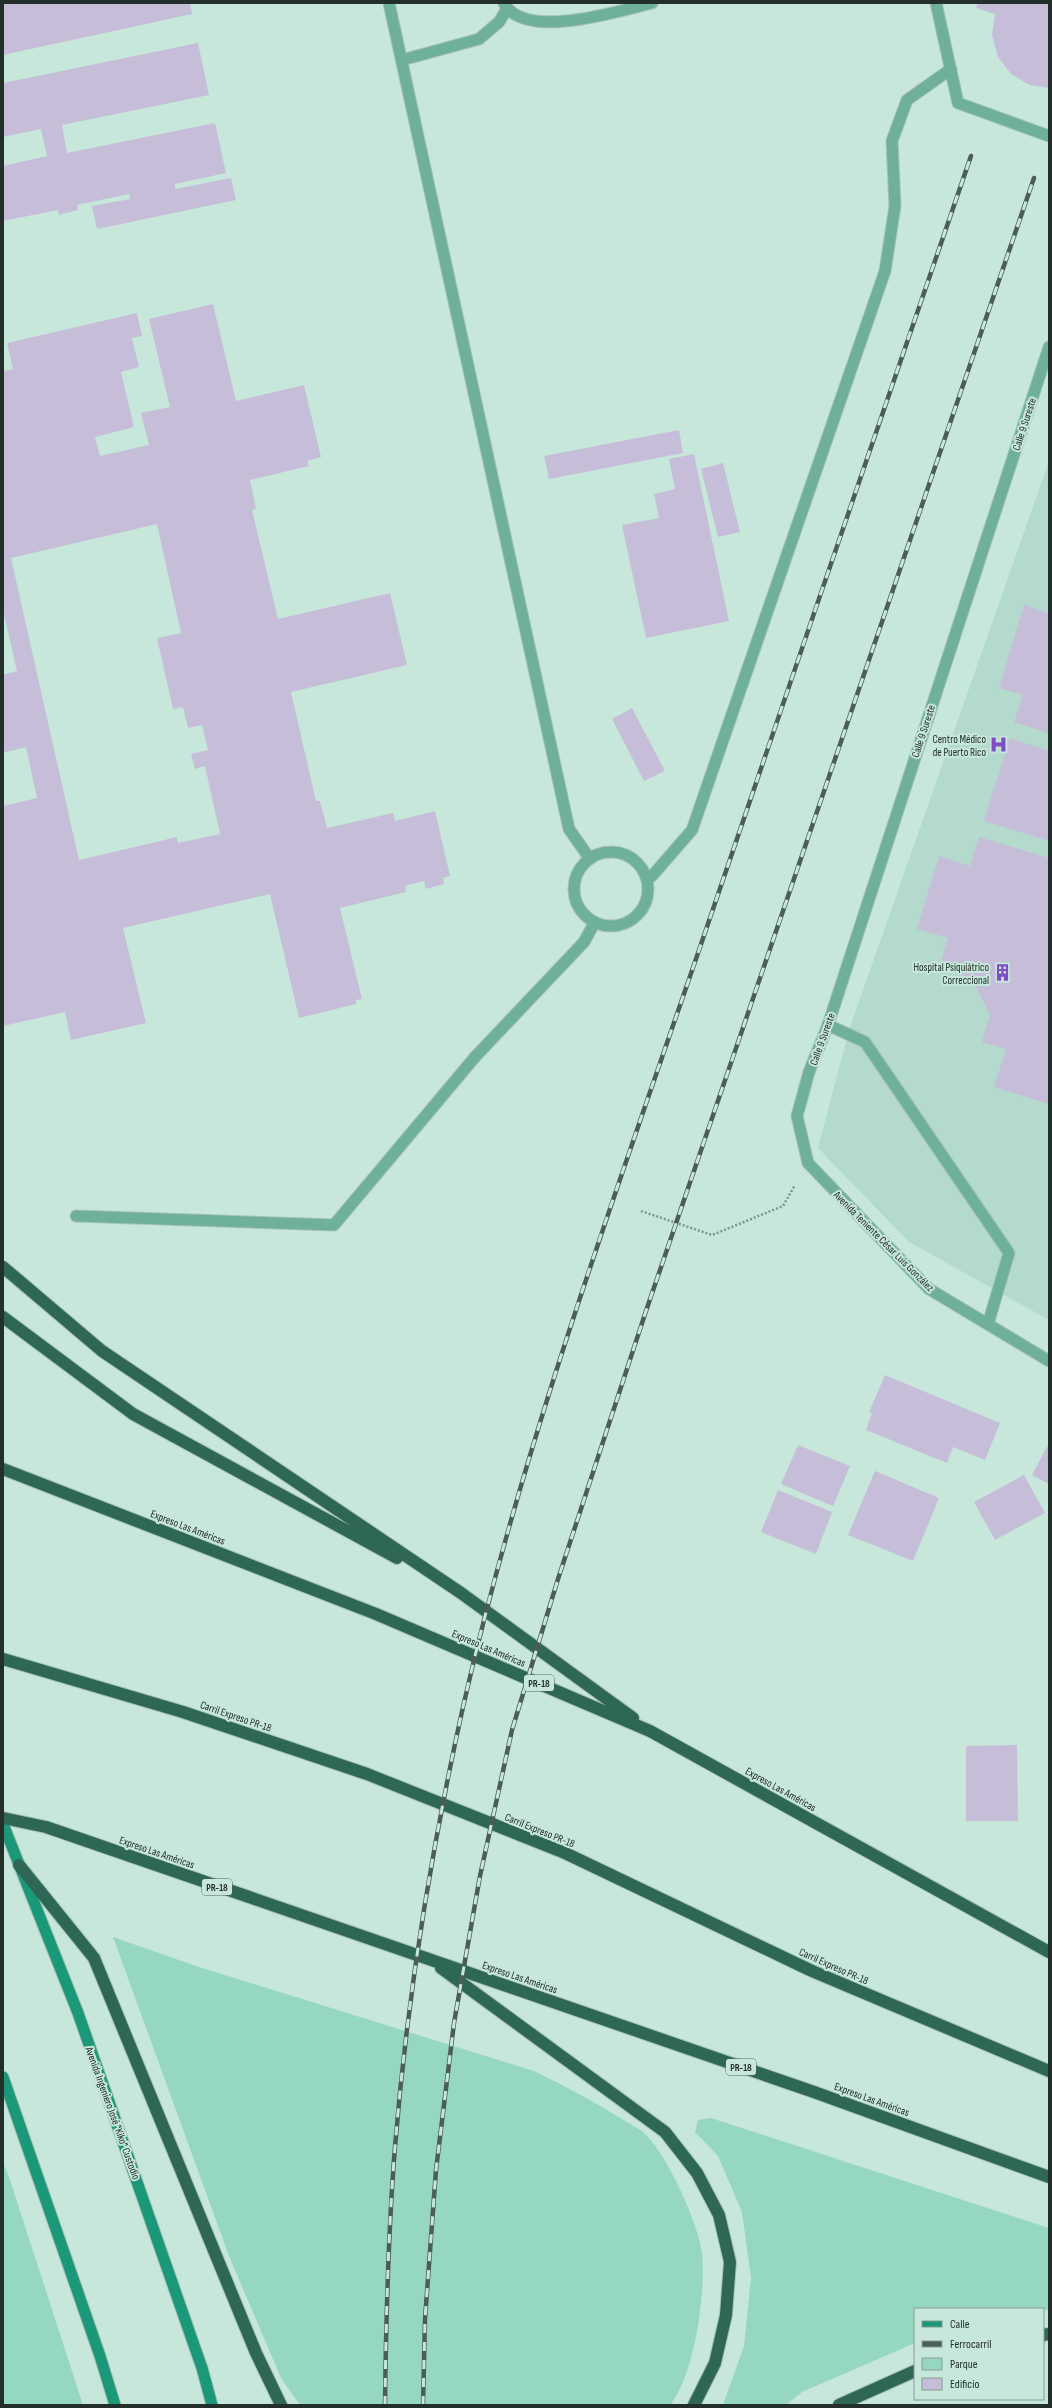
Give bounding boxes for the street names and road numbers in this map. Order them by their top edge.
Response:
street label: Calle 9 Sureste [1010,396,1039,452]
street label: Calle 9 Sureste [909,703,938,759]
street label: Calle 9 Sureste [807,1011,838,1067]
street label: Avenida Teniente César Luis González [830,1188,937,1294]
street label: Expreso Las Américas [149,1507,227,1548]
street label: Expreso Las Américas [450,1627,528,1670]
road number: PR-18 [524,1675,554,1691]
street label: Carril Expreso PR-18 [198,1698,273,1735]
street label: Expreso Las Américas [743,1765,818,1814]
street label: Carril Expreso PR-18 [503,1810,577,1851]
street label: Expreso Las Américas [117,1833,196,1871]
road number: PR-18 [202,1879,232,1895]
street label: Carril Expreso PR-18 [797,1945,871,1988]
street label: Expreso Las Américas [480,1958,559,1996]
street label: Avenida Ingeniero José "Kiko" Custodio [82,2044,143,2182]
road number: PR-18 [726,2059,756,2075]
street label: Expreso Las Américas [833,2080,911,2119]

